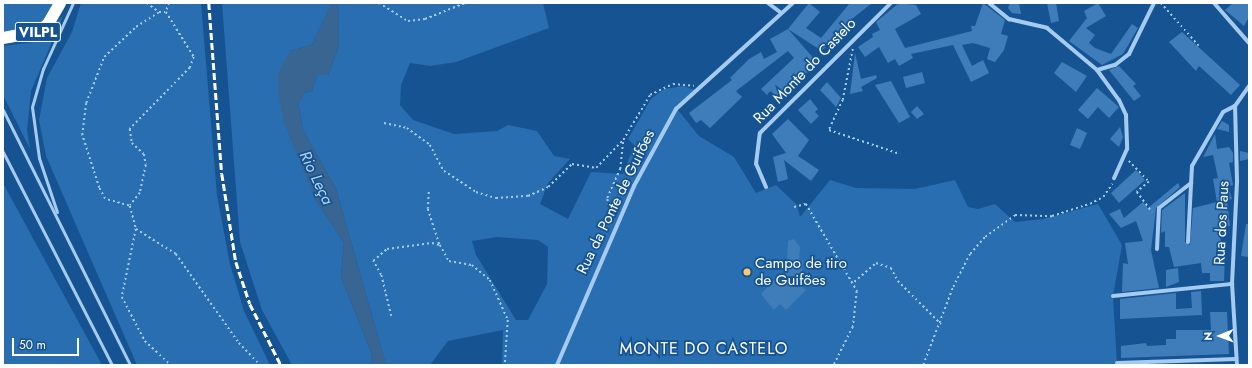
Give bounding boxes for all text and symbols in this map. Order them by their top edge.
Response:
street label: Rua Monte do Castelo [750,14,860,128]
road number: VILPL [14,20,62,44]
street label: Rua da Ponte de Guifões [573,127,659,277]
water label: Rio Leça [295,148,337,208]
street label: Rua dos Paus [1211,180,1233,266]
place label: Campo de tiro de Guifões [755,254,847,289]
marker: Campo de tiro de Guifões [742,267,752,277]
north arrow [1200,316,1240,356]
scale bar [14,330,81,356]
text: N [1200,332,1216,341]
text: 50 m [19,336,46,354]
district label: MONTE DO CASTELO [619,339,789,359]

